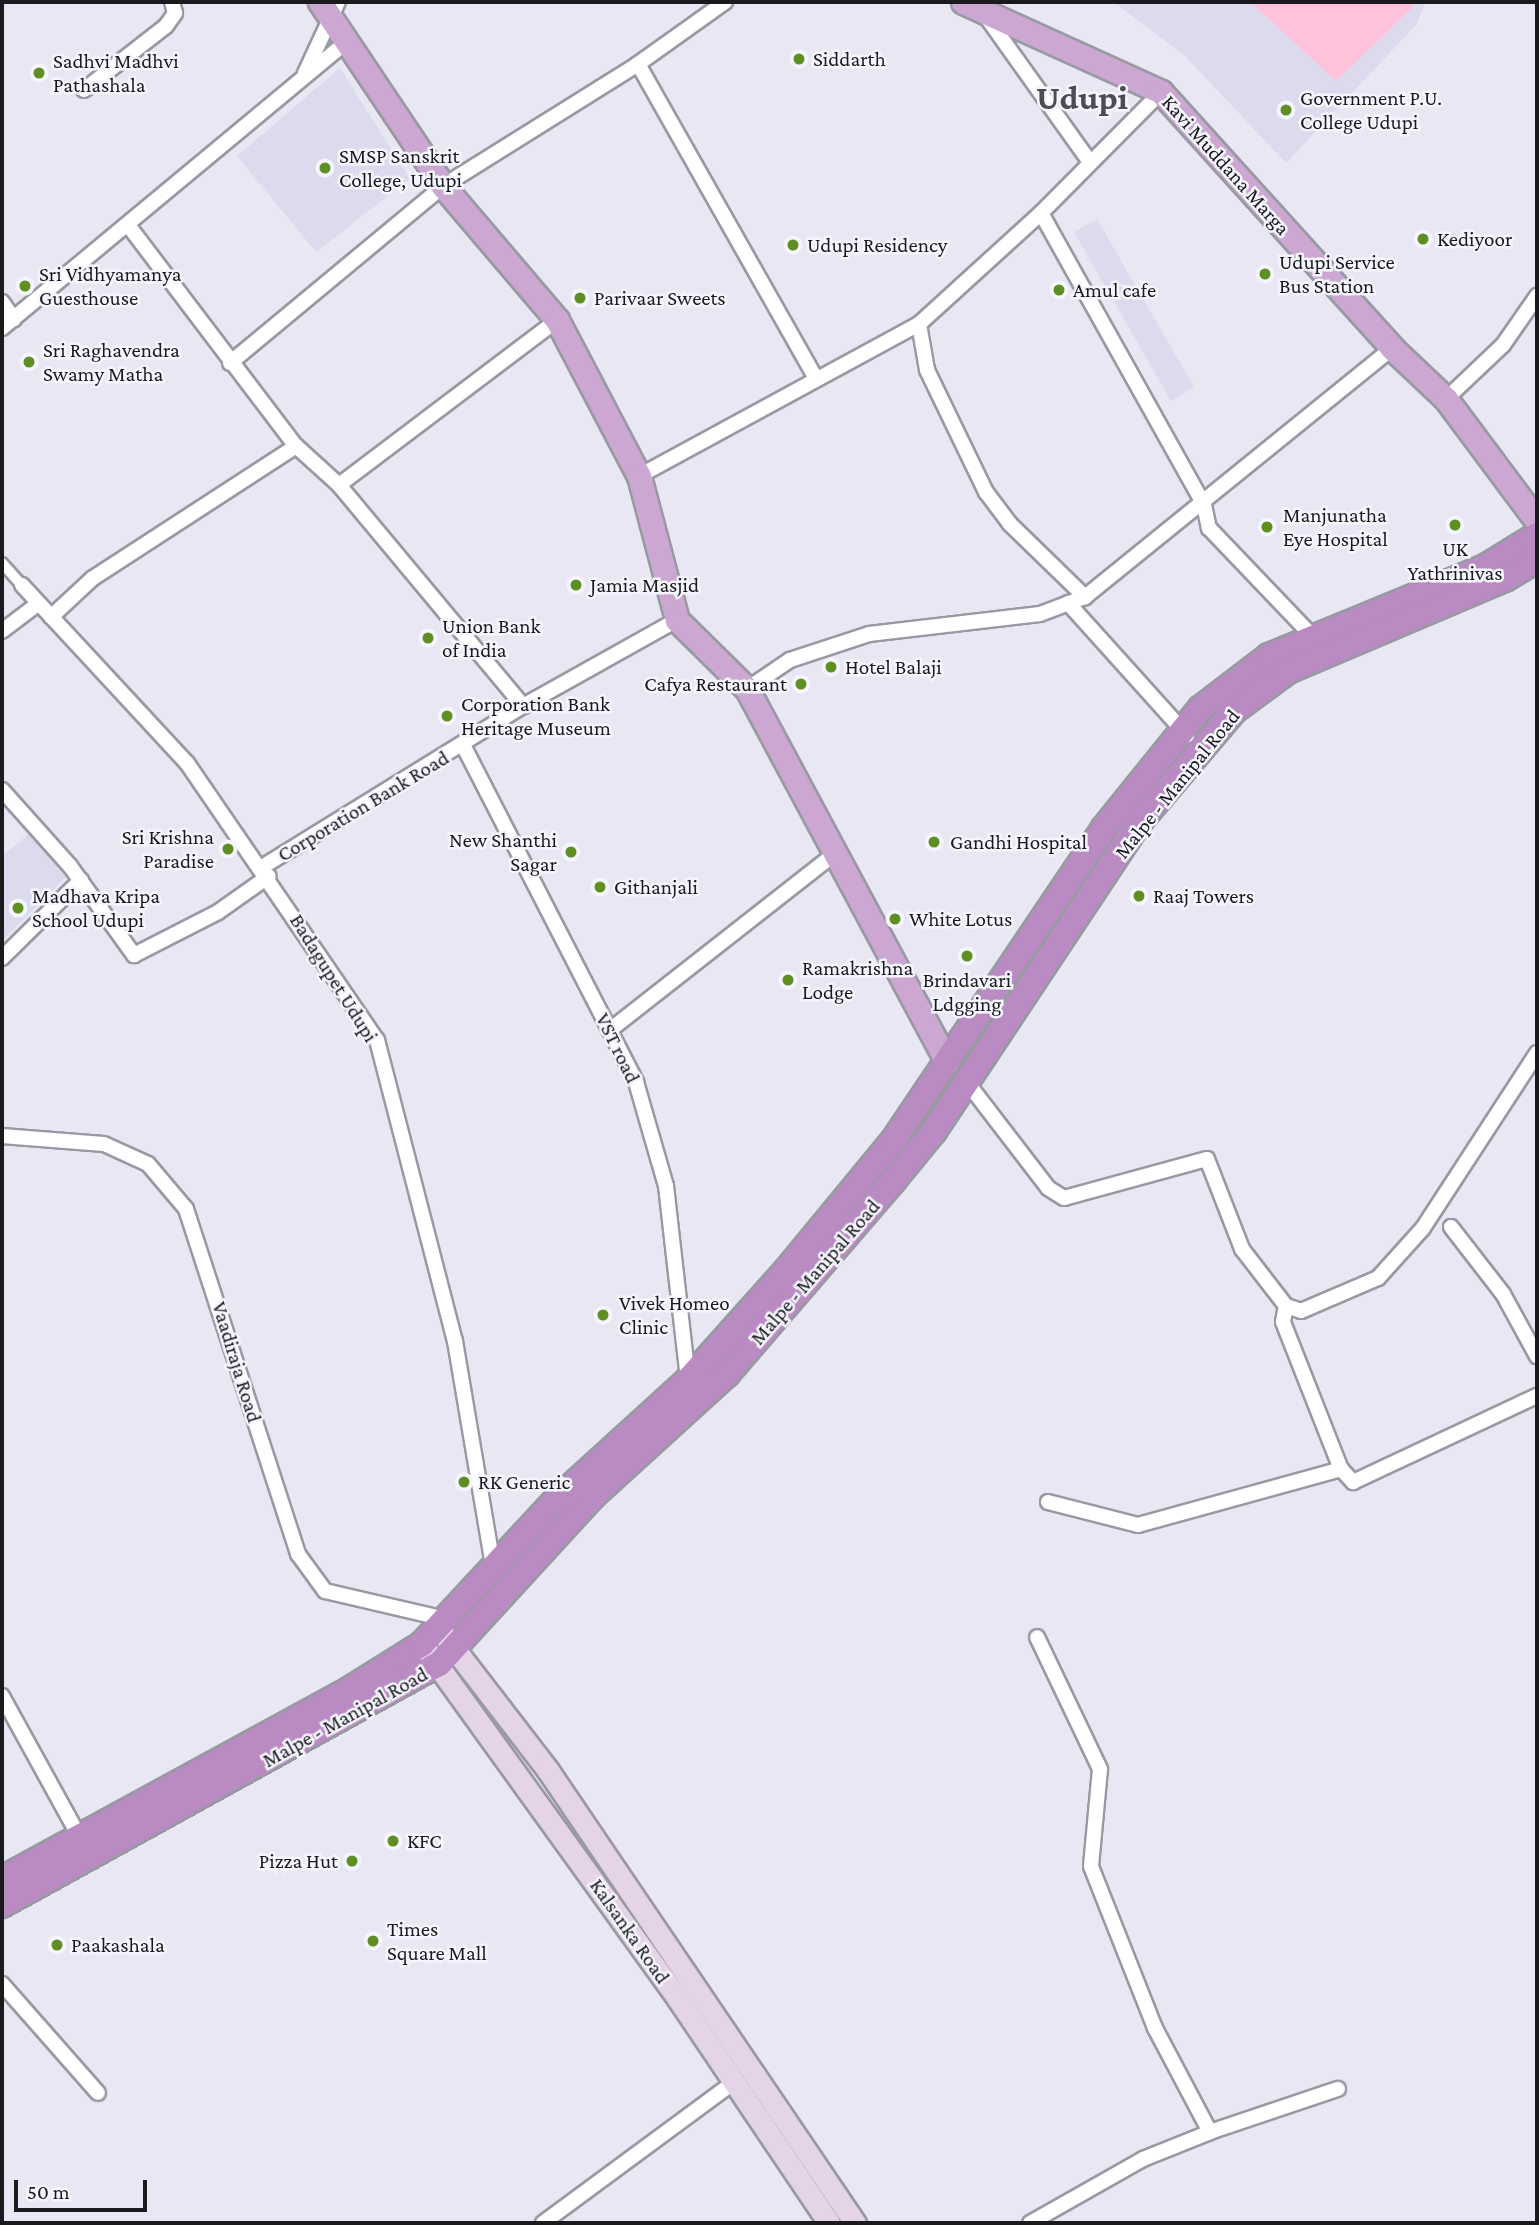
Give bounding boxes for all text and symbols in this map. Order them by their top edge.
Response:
place label: Siddarth [813,46,886,72]
place label: Sadhvi Madhvi Pathashala [53,48,179,98]
marker: Siddarth [791,51,807,67]
marker: Sadhvi Madhvi Pathashala [31,65,47,81]
district label: Udupi [1036,77,1128,119]
place label: Government P.U. College Udupi [1300,85,1442,135]
street label: Kavi Muddana Marga [1156,90,1296,240]
marker: Government P.U. College Udupi [1278,102,1294,118]
place label: SMSP Sanskrit College, Udupi [339,143,462,193]
marker: SMSP Sanskrit College, Udupi [317,160,333,176]
place label: Kediyoor [1437,226,1512,252]
marker: Kediyoor [1415,231,1431,247]
place label: Udupi Residency [807,232,947,258]
marker: Udupi Residency [785,237,801,253]
place label: Udupi Service Bus Station [1279,249,1395,299]
place label: Sri Vidhyamanya Guesthouse [39,261,182,311]
marker: Udupi Service Bus Station [1257,266,1273,282]
place label: Amul cafe [1073,277,1156,303]
marker: Sri Vidhyamanya Guesthouse [17,278,33,294]
marker: Amul cafe [1051,282,1067,298]
place label: Parivaar Sweets [594,285,726,311]
marker: Parivaar Sweets [572,290,588,306]
place label: Sri Raghavendra Swamy Matha [43,337,180,387]
marker: Sri Raghavendra Swamy Matha [21,354,37,370]
place label: Manjunatha Eye Hospital [1283,502,1388,552]
marker: Manjunatha Eye Hospital [1257,517,1277,537]
marker: UK Yathrinivas [1447,517,1463,533]
place label: UK Yathrinivas [1407,536,1503,586]
place label: Jamia Masjid [590,572,699,598]
marker: Jamia Masjid [568,577,584,593]
place label: Union Bank of India [442,613,541,663]
marker: Union Bank of India [420,630,436,646]
place label: Hotel Balaji [845,654,942,680]
marker: Hotel Balaji [823,659,839,675]
place label: Cafya Restaurant [644,671,787,697]
marker: Cafya Restaurant [793,676,809,692]
place label: Corporation Bank Heritage Museum [461,691,611,741]
street label: Malpe - Manipal Road [1109,704,1245,864]
marker: Corporation Bank Heritage Museum [439,708,455,724]
street label: Corporation Bank Road [273,745,453,867]
place label: Sri Krishna Paradise [122,824,214,874]
place label: New Shanthi Sagar [449,827,557,877]
place label: Gandhi Hospital [950,829,1087,855]
marker: Gandhi Hospital [924,832,944,852]
marker: Sri Krishna Paradise [220,841,236,857]
marker: New Shanthi Sagar [563,844,579,860]
place label: Githanjali [614,874,698,900]
marker: Githanjali [592,879,608,895]
place label: Madhava Kripa School Udupi [32,883,160,933]
place label: Raaj Towers [1153,883,1254,909]
marker: Raaj Towers [1131,888,1147,904]
marker: Madhava Kripa School Udupi [10,900,26,916]
place label: White Lotus [909,906,1012,932]
street label: Badagupet Udupi [285,909,383,1047]
marker: White Lotus [887,911,903,927]
marker: Brindavari Ldgging [959,948,975,964]
place label: Ramakrishna Lodge [802,955,913,1005]
place label: Brindavari Ldgging [923,967,1011,1017]
marker: Ramakrishna Lodge [780,972,796,988]
street label: VST road [590,1009,646,1087]
street label: Malpe - Manipal Road [745,1194,885,1350]
place label: Vivek Homeo Clinic [619,1290,730,1340]
street label: Vaadiraja Road [207,1298,267,1426]
marker: Vivek Homeo Clinic [593,1305,613,1325]
place label: RK Generic [478,1469,570,1495]
marker: RK Generic [456,1474,472,1490]
street label: Malpe - Manipal Road [258,1661,432,1773]
place label: KFC [407,1828,442,1854]
marker: KFC [385,1833,401,1849]
place label: Pizza Hut [259,1848,338,1874]
marker: Pizza Hut [344,1853,360,1869]
street label: Kalsanka Road [585,1874,675,1988]
place label: Times Square Mall [387,1916,487,1966]
place label: Paakashala [71,1932,165,1958]
marker: Times Square Mall [365,1933,381,1949]
marker: Paakashala [49,1937,65,1953]
scale bar [18,2166,150,2210]
text: 50 m [27,2180,70,2204]

